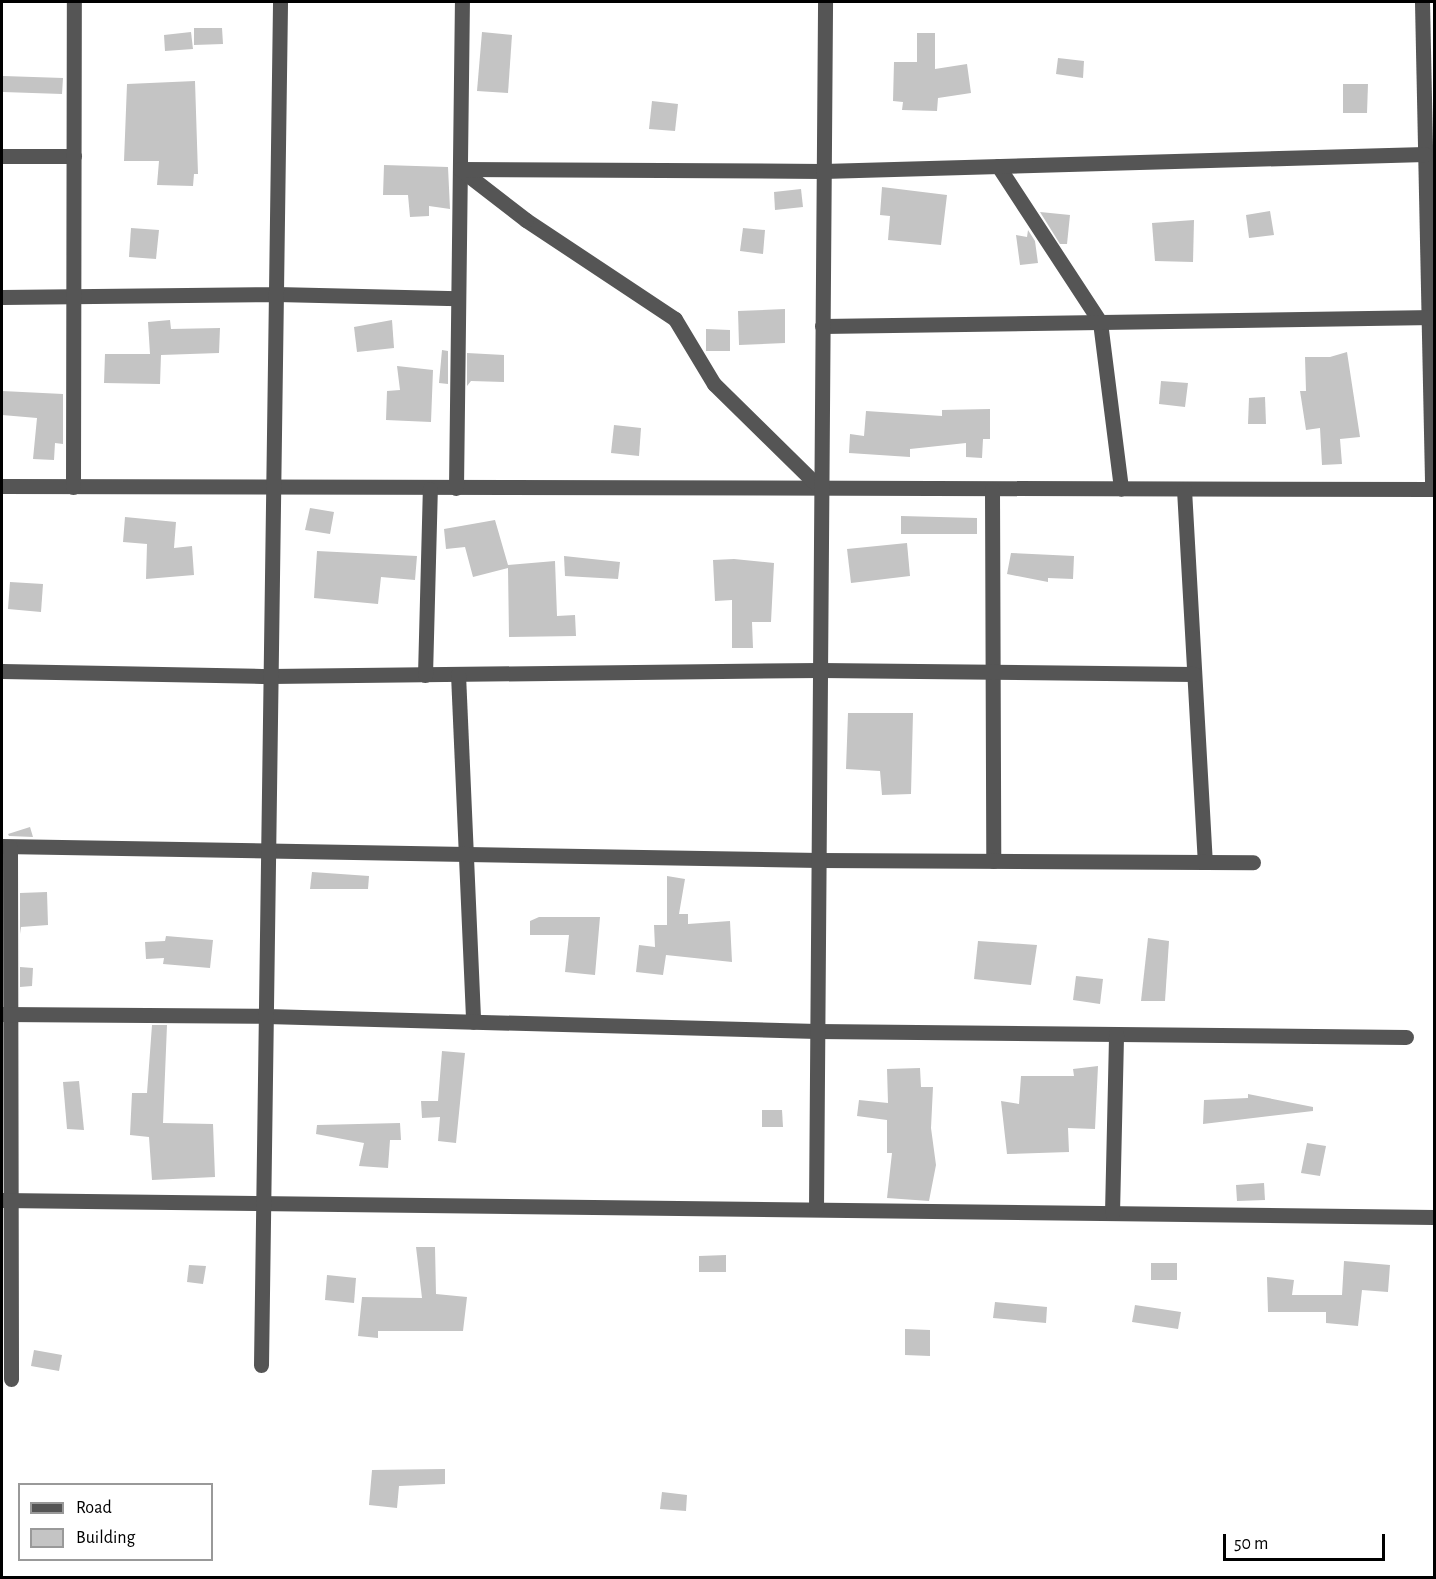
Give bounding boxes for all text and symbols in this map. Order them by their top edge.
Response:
legend [18,1483,213,1561]
text: Road [76,1499,112,1517]
scale bar [1226,1522,1388,1560]
text: Building [76,1529,135,1547]
text: 50 m [1234,1535,1268,1553]

